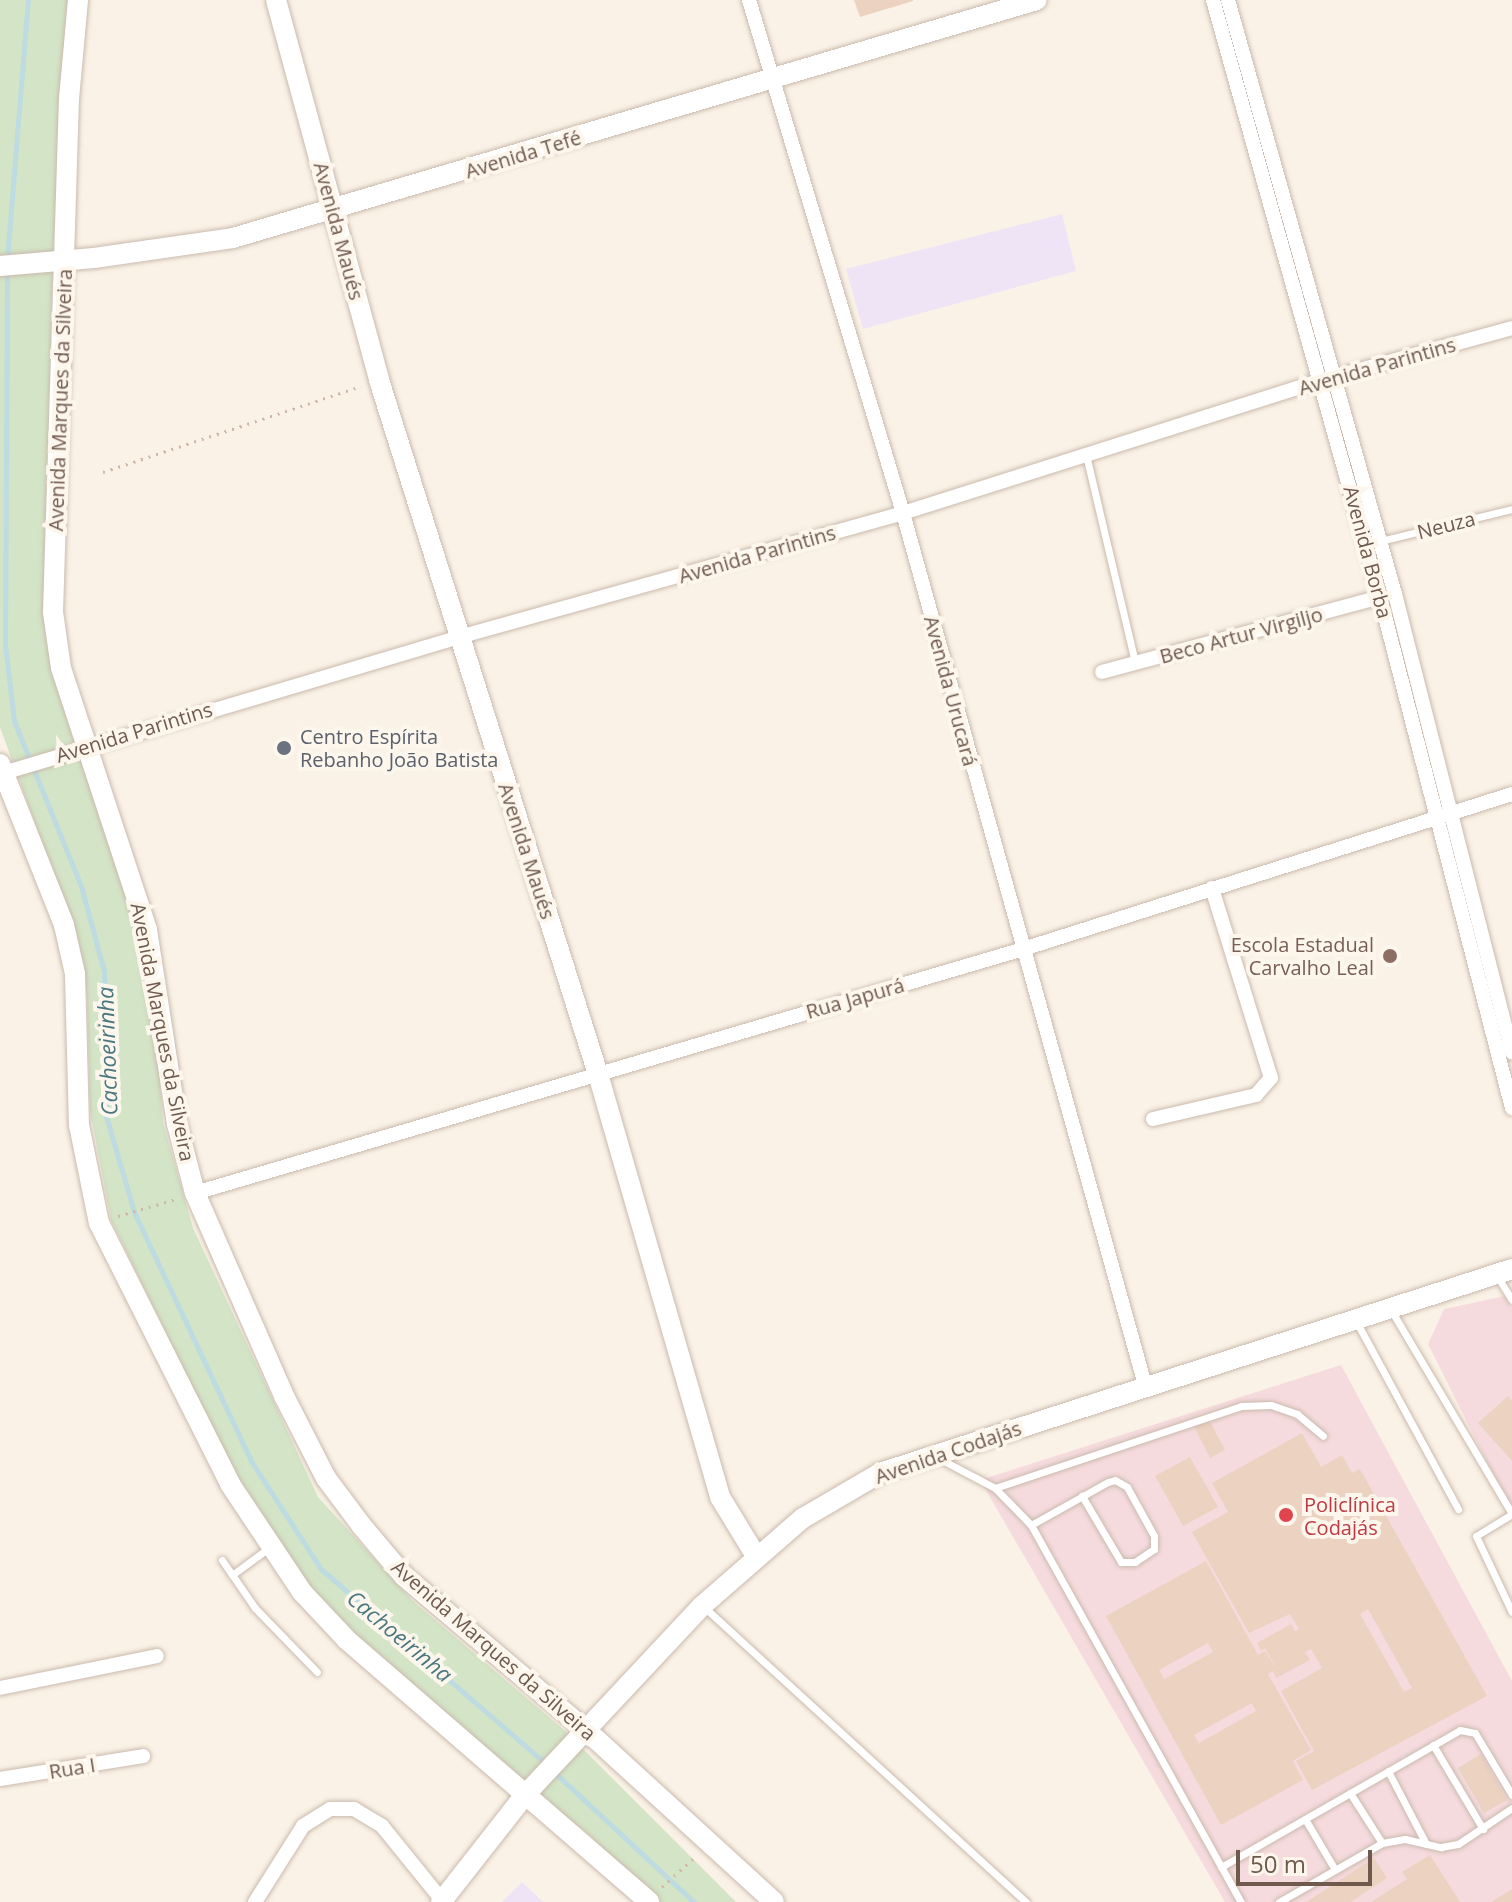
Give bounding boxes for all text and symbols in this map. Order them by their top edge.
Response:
street label: Avenida Tefé [462,125,584,183]
street label: Avenida Maués [309,159,369,303]
street label: Avenida Marques da Silveira [43,268,77,532]
street label: Avenida Parintins [1296,332,1458,400]
street label: Avenida Borba [1339,483,1397,621]
street label: Neuza [1414,506,1478,544]
street label: Avenida Parintins [676,520,838,588]
street label: Beco Artur Virgiljo [1157,602,1325,668]
street label: Avenida Urucará [919,613,983,769]
street label: Avenida Parintins [53,697,215,767]
place label: Centro Espírita Rebanho João Batista [300,724,498,771]
marker: Centro Espírita Rebanho João Batista [275,739,293,757]
street label: Avenida Maués [494,780,560,922]
street label: Avenida Marques da Silveira [126,901,200,1163]
place label: Escola Estadual Carvalho Leal [1231,932,1374,979]
marker: Escola Estadual Carvalho Leal [1381,947,1399,965]
street label: Rua Japurá [803,973,907,1023]
water label: Cachoeirinha [92,986,122,1116]
street label: Avenida Codajás [872,1416,1024,1488]
place label: Policlínica Codajás [1304,1492,1396,1539]
marker: Policlínica Codajás [1275,1504,1297,1526]
street label: Avenida Marques da Silveira [387,1555,601,1745]
water label: Cachoeirinha [342,1584,458,1688]
street label: Rua I [47,1753,97,1783]
scale bar [1240,1834,1376,1884]
text: 50 m [1250,1847,1306,1880]

